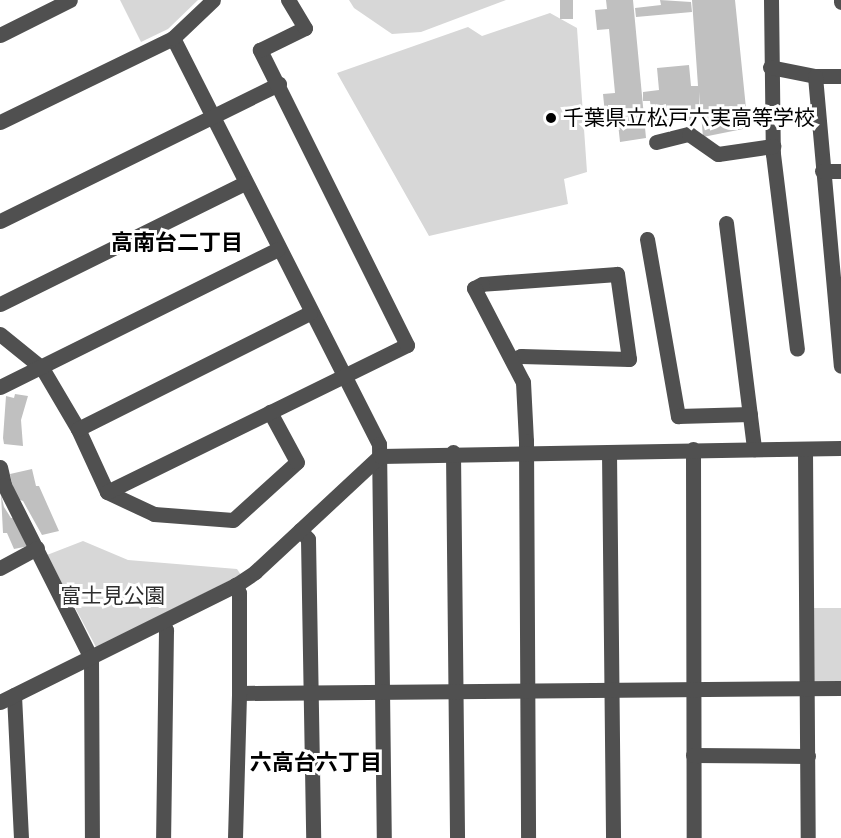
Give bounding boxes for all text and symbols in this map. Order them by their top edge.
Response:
place label: 千葉県立松戸六実高等学校 [563,105,815,131]
marker: 千葉県立松戸六実高等学校 [544,111,558,125]
district label: 高南台二丁目 [111,230,243,256]
park label: 富士見公園 [61,583,165,609]
district label: 六高台六丁目 [250,750,382,776]

